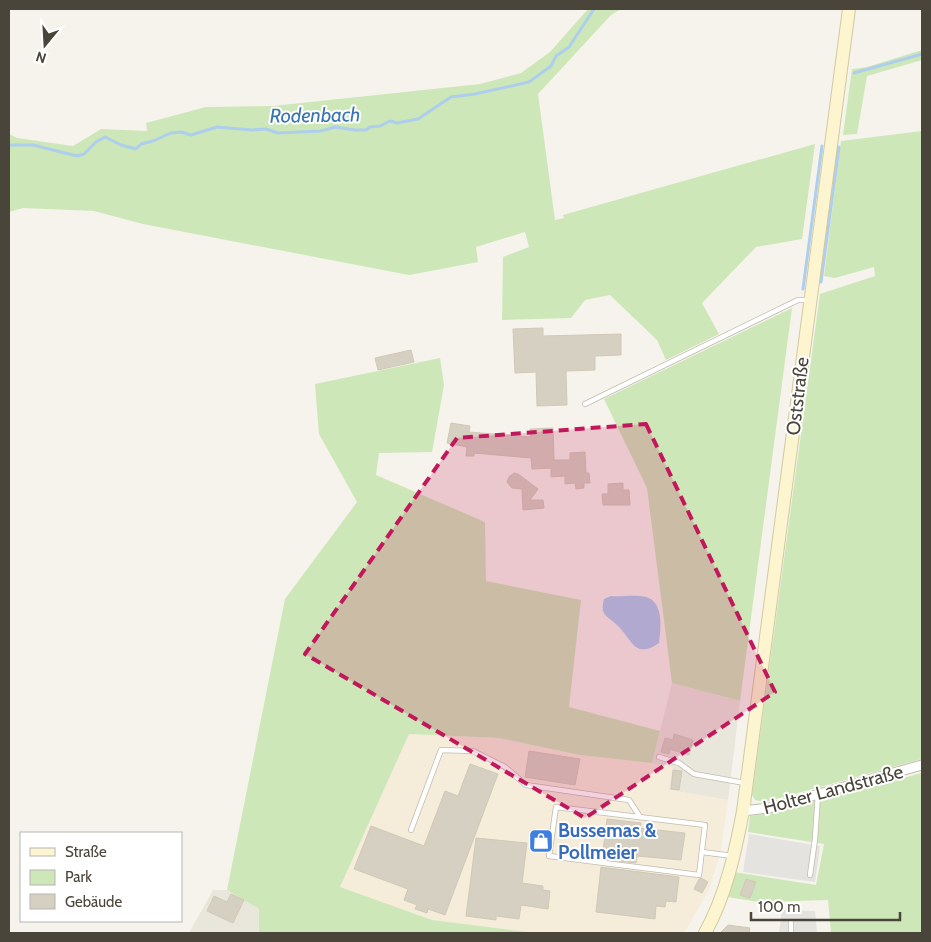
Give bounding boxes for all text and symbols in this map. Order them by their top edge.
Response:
north arrow [20,20,70,70]
text: N [33,47,48,67]
water label: Rodenbach [269,102,361,128]
street label: Oststraße [781,355,814,436]
street label: Holter Landstraße [761,760,906,819]
place label: Bussemas & Pollmeier [558,819,656,864]
shop icon: Bussemas & Pollmeier [528,828,554,854]
legend [20,832,182,922]
text: Straße [65,843,107,861]
text: Park [65,868,92,886]
scale bar [751,890,900,922]
text: Gebäude [65,893,122,911]
text: 100 m [758,898,800,916]

